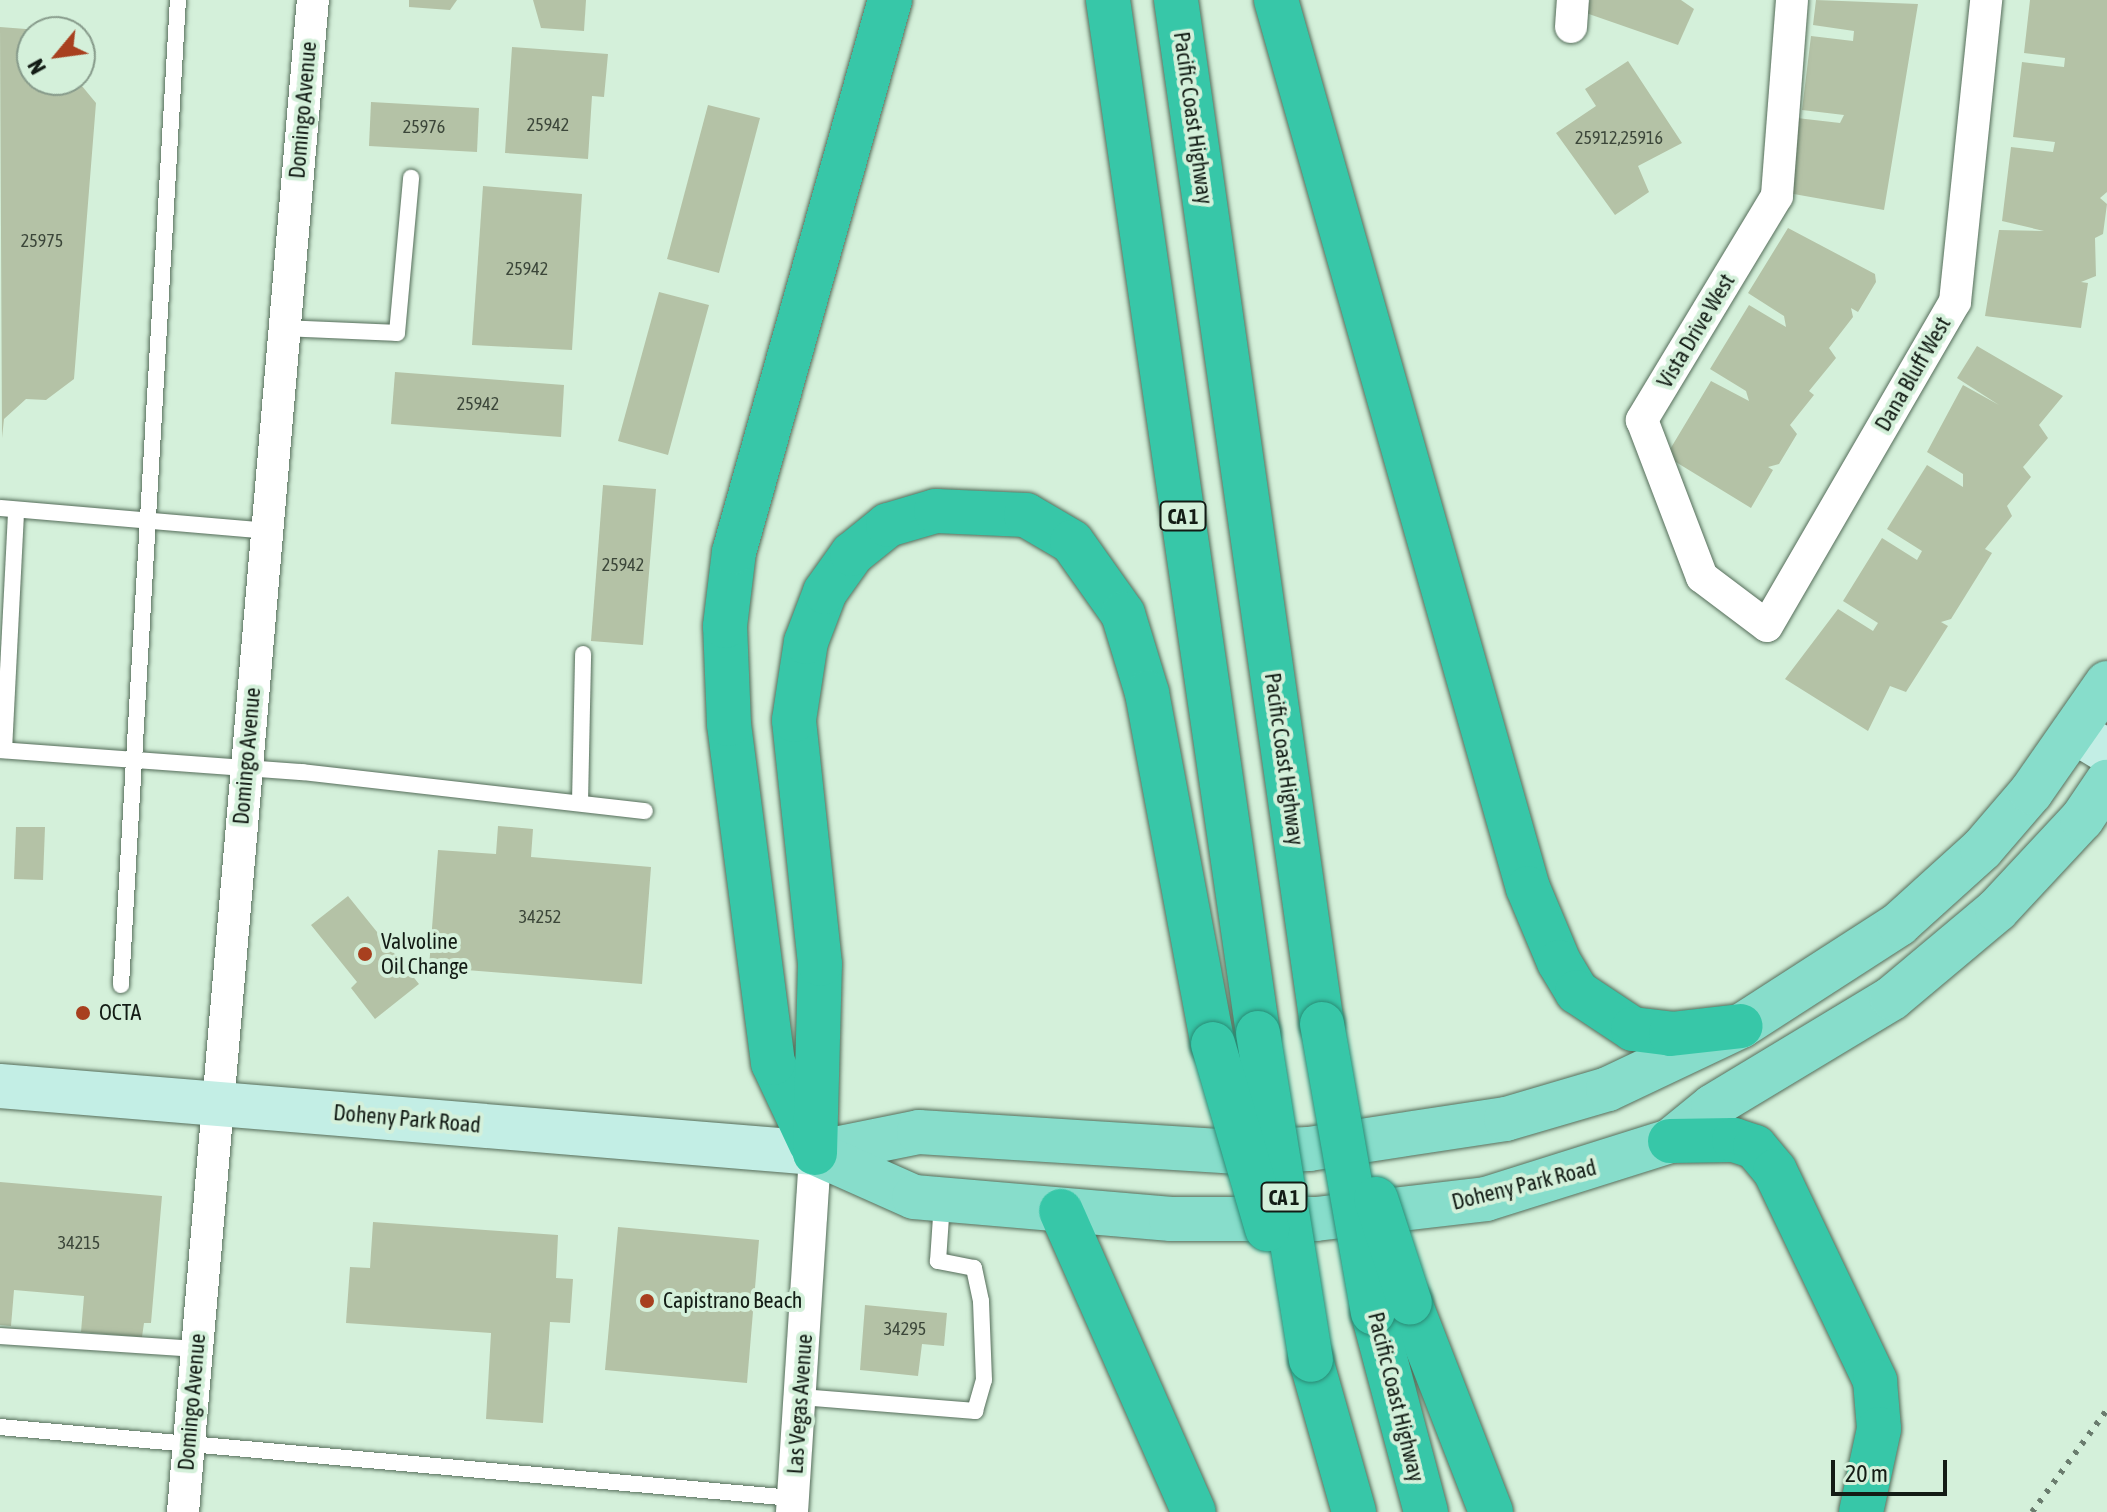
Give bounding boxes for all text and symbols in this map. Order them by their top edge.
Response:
north arrow [16,16,96,96]
street label: Pacific Coast Highway [1168,30,1218,206]
street label: Domingo Avenue [284,40,322,180]
text: N [22,55,51,79]
house number: 25942 [527,114,569,136]
house number: 25976 [403,116,445,138]
house number: 25912,25916 [1575,127,1663,149]
house number: 25975 [21,230,63,252]
house number: 25942 [506,258,548,280]
street label: Vista Drive West [1652,269,1740,393]
street label: Dana Bluff West [1870,312,1956,436]
house number: 25942 [457,393,499,415]
road number: CA 1 [1159,500,1207,532]
house number: 25942 [602,554,644,576]
street label: Pacific Coast Highway [1259,671,1309,847]
street label: Domingo Avenue [228,686,266,826]
house number: 34252 [519,906,561,928]
place label: Valvoline Oil Change [381,928,468,980]
marker: Valvoline Oil Change [356,945,374,963]
place label: OCTA [99,1000,141,1026]
marker: OCTA [74,1004,92,1022]
street label: Doheny Park Road [332,1099,482,1139]
street label: Doheny Park Road [1449,1154,1599,1216]
road number: CA 1 [1260,1181,1308,1213]
house number: 34215 [58,1232,100,1254]
place label: Capistrano Beach [663,1288,802,1314]
marker: Capistrano Beach [638,1292,656,1310]
street label: Pacific Coast Highway [1362,1309,1430,1485]
house number: 34295 [884,1318,926,1340]
street label: Domingo Avenue [173,1332,211,1472]
street label: Las Vegas Avenue [782,1333,818,1475]
scale bar [1835,1444,1951,1494]
text: 20 m [1845,1460,1888,1487]

